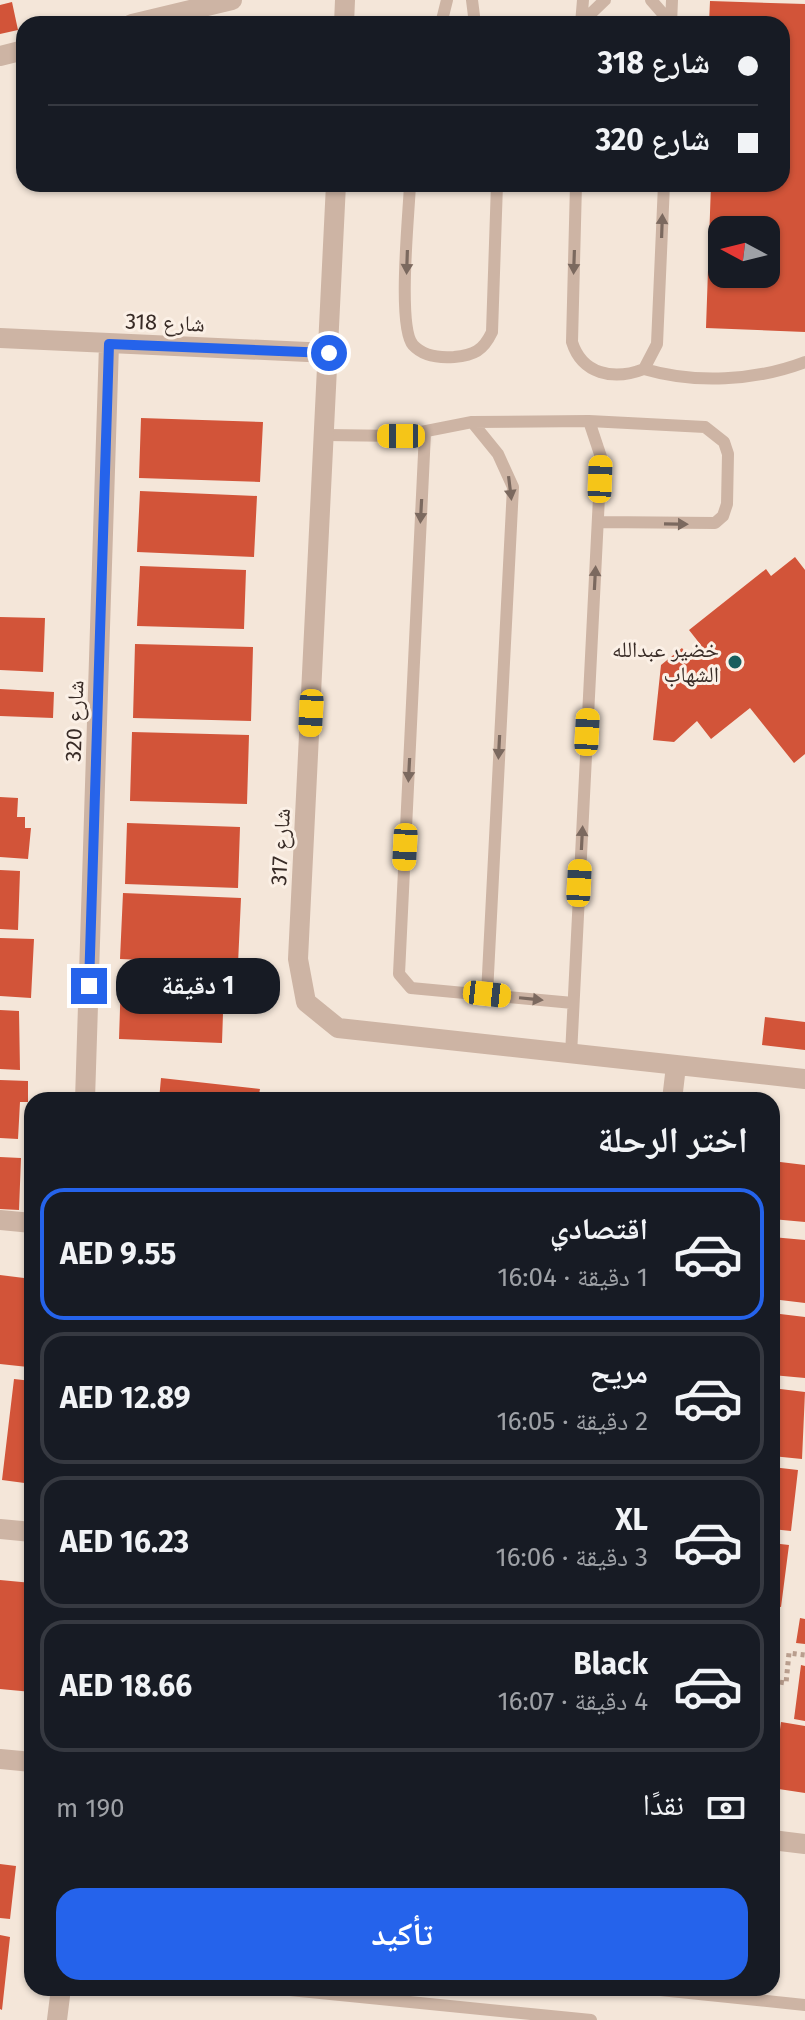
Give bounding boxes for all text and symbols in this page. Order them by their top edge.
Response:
text: شارع 318 [598,45,710,81]
text: شارع 320 [595,122,710,158]
one-way arrow [656,213,669,238]
north arrow [708,216,780,288]
map controls [708,216,780,288]
one-way arrow [400,250,413,275]
one-way arrow [568,250,580,275]
street label: شارع 318 [125,308,205,337]
route start [311,335,347,371]
car [377,424,425,448]
car [587,455,613,503]
one-way arrow [504,475,517,500]
one-way arrow [414,499,427,524]
one-way arrow [664,517,689,530]
one-way arrow [589,565,602,590]
place label: خضير عبدالله الشهاب [612,636,719,688]
marker: خضير عبدالله الشهاب [726,653,744,671]
street label: شارع 320 [60,680,89,762]
car [298,688,324,738]
car [574,707,600,757]
one-way arrow [493,735,506,760]
one-way arrow [402,758,415,783]
street label: شارع 317 [265,808,296,886]
car [392,822,418,872]
one-way arrow [575,825,588,850]
car [566,858,592,908]
callout: 1 دقيقة [117,958,281,1014]
route end [71,968,107,1004]
text: 1 دقيقة [162,970,234,1001]
car [462,980,512,1008]
one-way arrow [519,992,544,1005]
text: اختر الرحلة [597,1118,748,1162]
text: اقتصادي [550,1211,648,1247]
icon: car [672,1218,744,1290]
text: AED 9.55 [60,1236,176,1272]
text: 1 دقيقة · 16:04 [497,1262,648,1293]
text: مريح [590,1355,648,1391]
icon: car [672,1362,744,1434]
text: AED 12.89 [60,1380,191,1416]
text: 2 دقيقة · 16:05 [496,1406,648,1437]
text: XL [615,1502,648,1538]
icon: car [672,1506,744,1578]
text: AED 16.23 [60,1524,189,1560]
text: 3 دقيقة · 16:06 [496,1542,648,1573]
text: Black [573,1646,648,1682]
icon: car [672,1650,744,1722]
text: AED 18.66 [60,1668,192,1704]
text: 4 دقيقة · 16:07 [497,1686,648,1717]
icon: cash [704,1786,748,1830]
text: نقدًا [643,1787,684,1823]
text: 190 m [56,1793,125,1824]
button: تأكيد [56,1888,748,1980]

